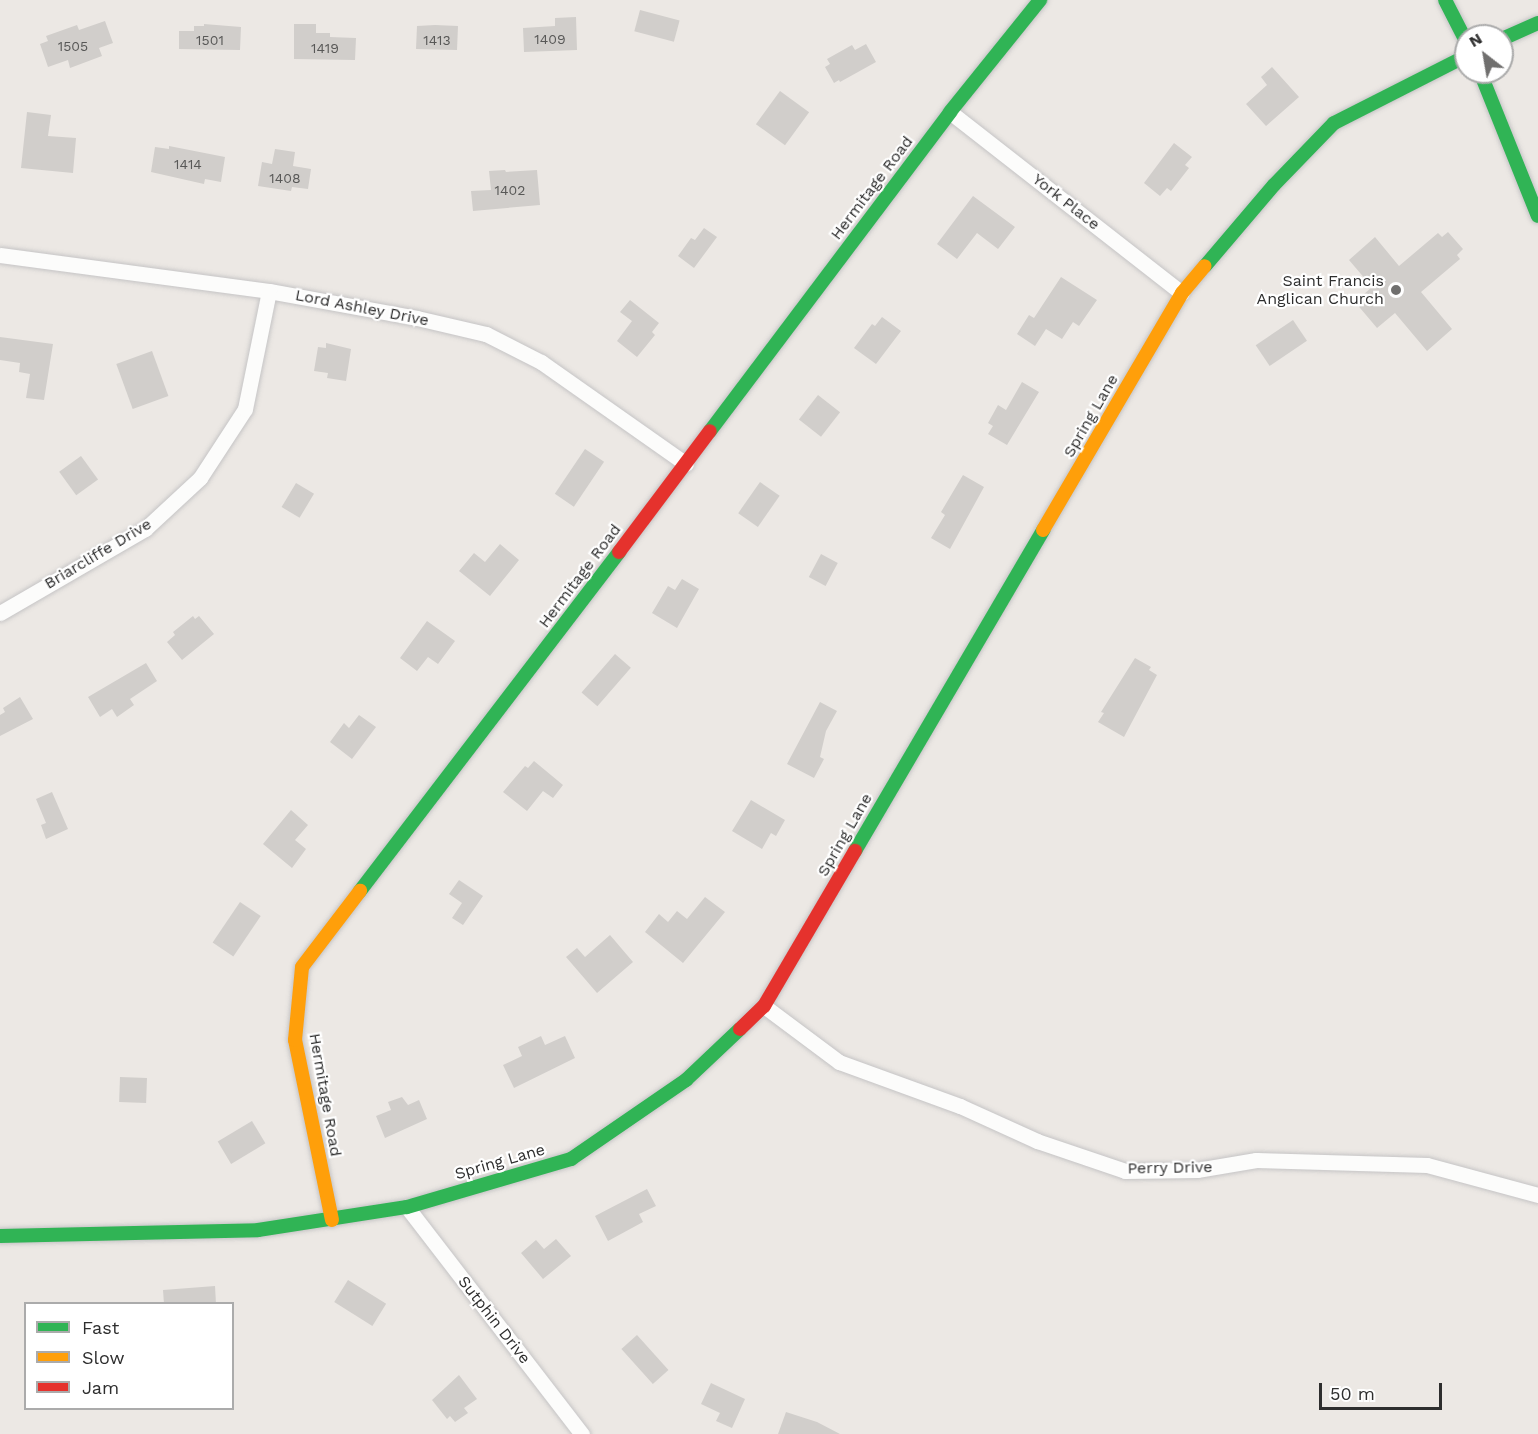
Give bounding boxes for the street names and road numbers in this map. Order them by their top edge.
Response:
street label: Hermitage Road [827,132,917,244]
street label: York Place [1028,170,1104,234]
street label: Lord Ashley Drive [293,286,431,330]
street label: Spring Lane [1060,371,1122,461]
street label: Briarcliffe Drive [41,514,155,594]
street label: Hermitage Road [535,520,625,632]
street label: Spring Lane [814,790,876,880]
street label: Hermitage Road [305,1032,345,1158]
street label: Spring Lane [453,1140,547,1184]
street label: Perry Drive [1127,1158,1213,1178]
street label: Sutphin Drive [454,1272,534,1368]

